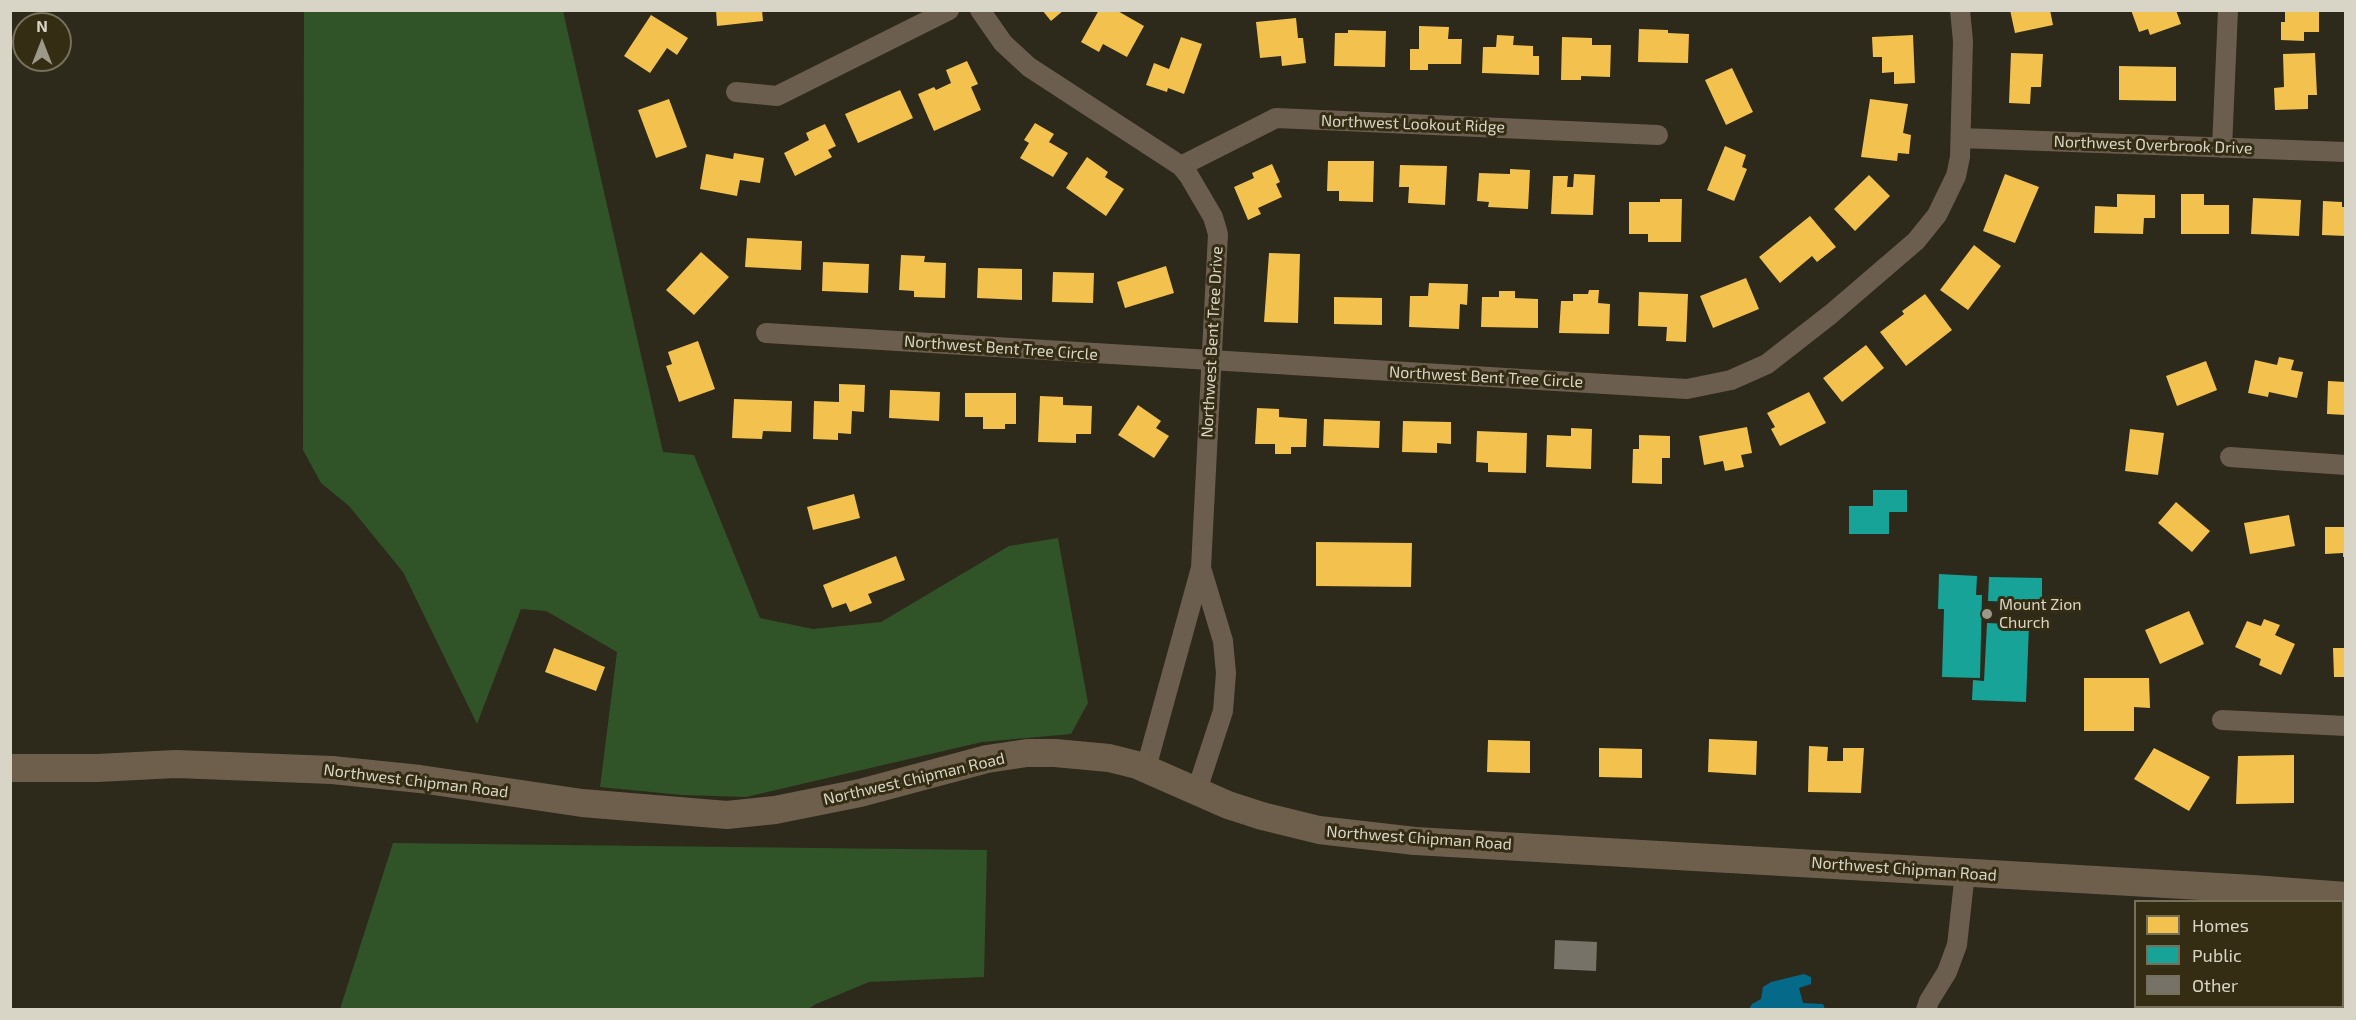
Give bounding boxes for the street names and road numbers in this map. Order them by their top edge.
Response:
street label: Northwest Lookout Ridge [1321,111,1505,137]
street label: Northwest Overbrook Drive [2053,132,2253,158]
street label: Northwest Bent Tree Drive [1197,246,1227,438]
street label: Northwest Bent Tree Circle [903,332,1099,364]
street label: Northwest Bent Tree Circle [1388,362,1584,392]
street label: Northwest Chipman Road [821,749,1007,809]
street label: Northwest Chipman Road [323,760,509,802]
street label: Northwest Chipman Road [1326,822,1512,854]
street label: Northwest Chipman Road [1811,853,1997,885]

